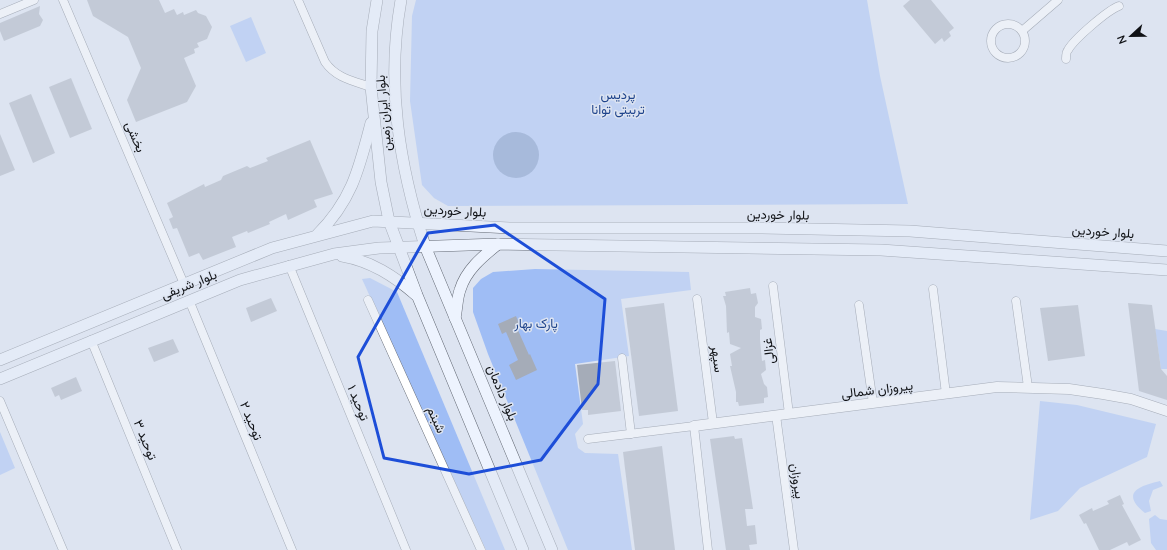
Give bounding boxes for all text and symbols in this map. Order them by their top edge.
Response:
north arrow [1111,16,1151,56]
text: N [1114,33,1131,46]
street label: بلوار ایران زمین [372,74,396,152]
park label: پردیس تربیتی توانا [591,86,645,119]
street label: بخشی [120,119,150,155]
street label: بلوار خوردین [423,200,487,222]
street label: بلوار خوردین [747,205,810,225]
street label: بلوار خوردین [1071,221,1135,243]
street label: بلوار شریفی [158,266,220,304]
park label: پارک بهار [513,315,558,333]
street label: غزالی [758,337,780,365]
street label: سپهر [706,343,728,374]
street label: بلوار دادمان [482,362,522,424]
street label: پیروزان شمالی [840,377,914,403]
street label: توحید ۱ [343,382,373,424]
street label: توحید ۲ [235,399,267,443]
street label: شبنم [422,404,450,436]
street label: توحید ۳ [129,417,161,463]
street label: پیروزان [786,462,808,500]

